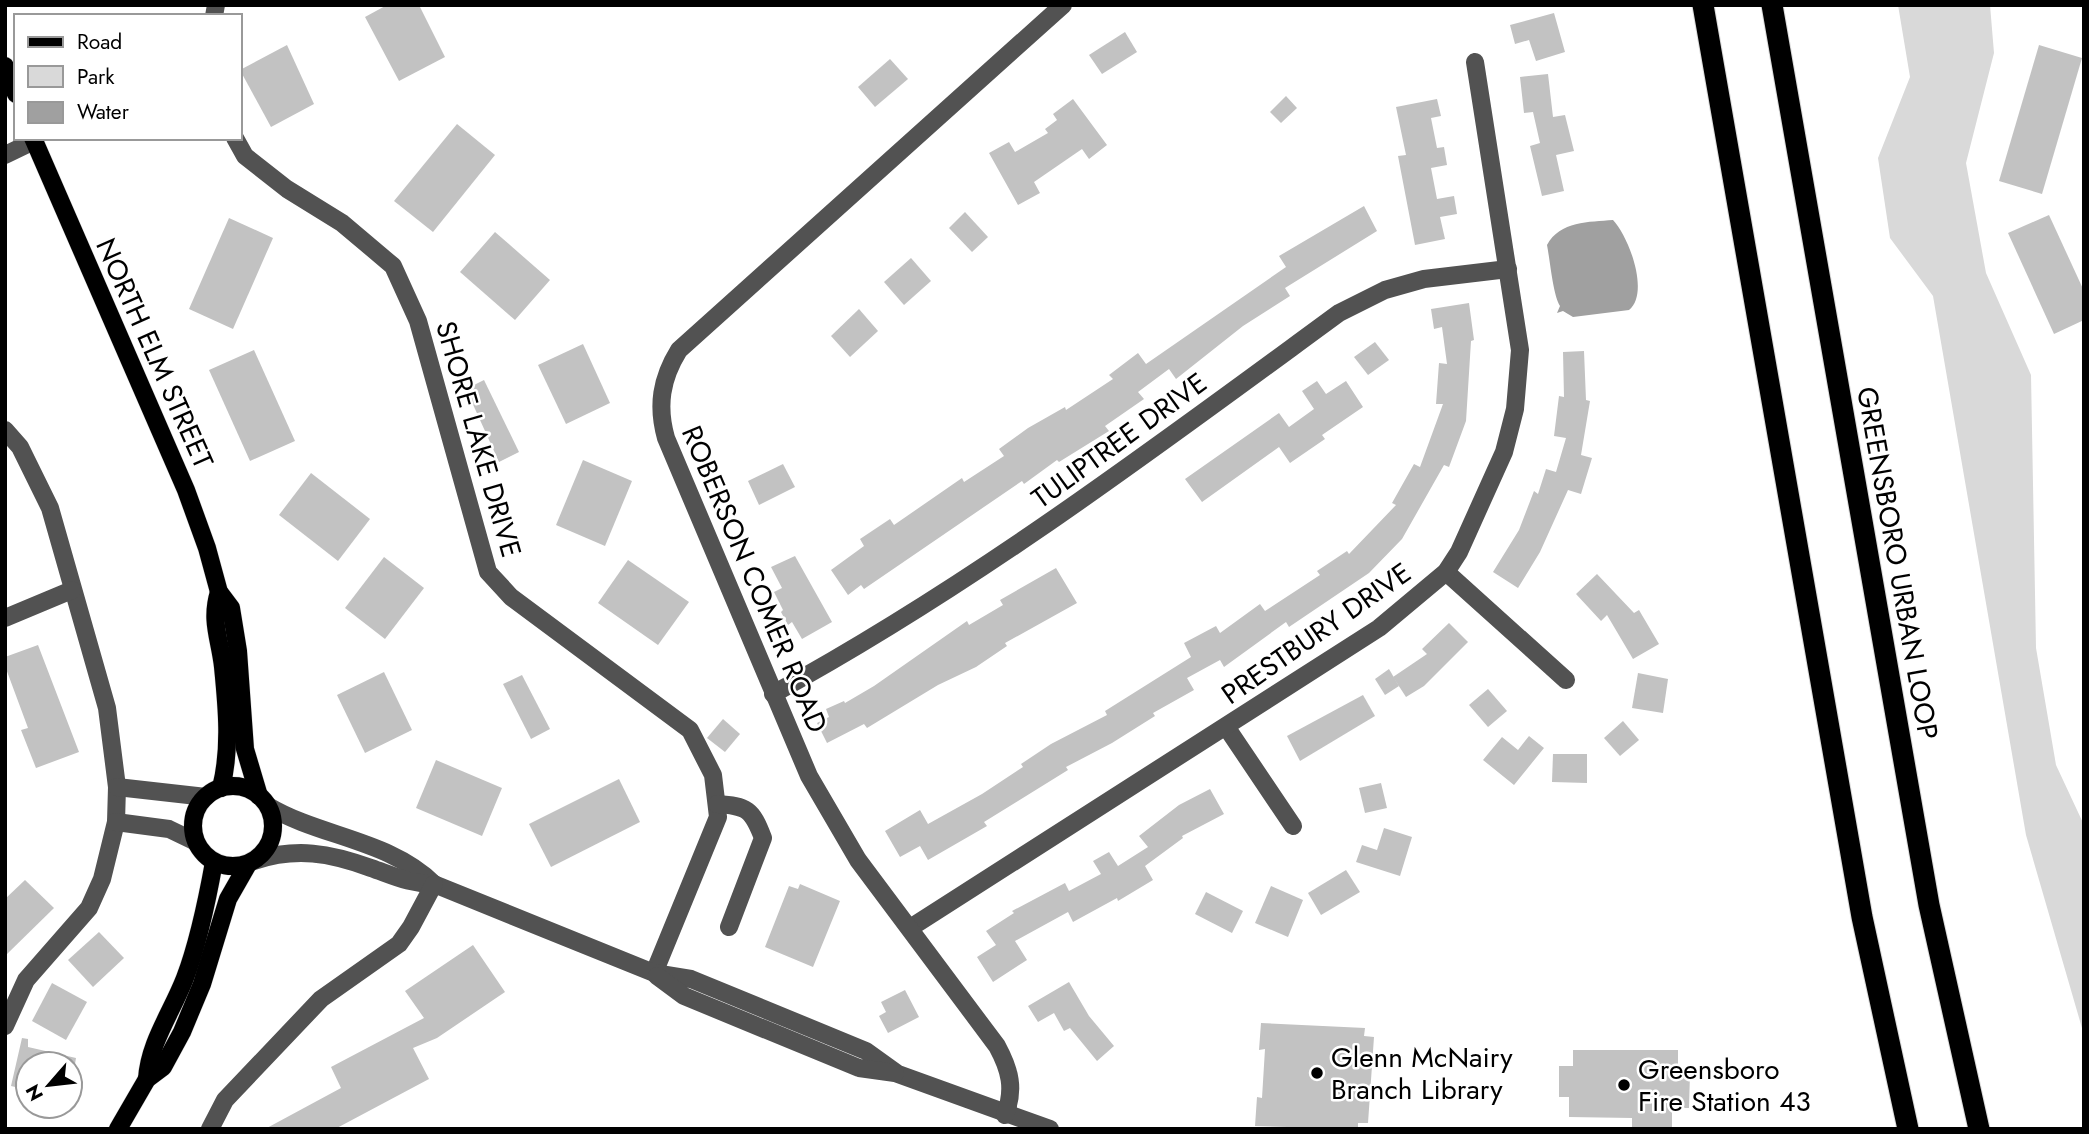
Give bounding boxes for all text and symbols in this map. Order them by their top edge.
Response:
legend [14,14,242,140]
text: Road [77,27,122,57]
text: Park [77,62,115,92]
text: Water [77,97,130,127]
street label: NORTH ELM STREET [85,232,224,475]
street label: SHORE LAKE DRIVE [425,316,532,562]
street label: TULIPTREE DRIVE [1023,363,1215,518]
street label: GREENSBORO URBAN LOOP [1846,383,1949,743]
street label: ROBERSON COMER ROAD [671,419,838,739]
street label: PRESTBURY DRIVE [1213,553,1419,714]
place label: Glenn McNairy Branch Library [1331,1037,1513,1110]
place label: Greensboro Fire Station 43 [1638,1049,1811,1122]
north arrow [14,1050,84,1120]
marker: Glenn McNairy Branch Library [1309,1065,1325,1081]
marker: Greensboro Fire Station 43 [1616,1077,1632,1093]
text: N [19,1080,50,1106]

